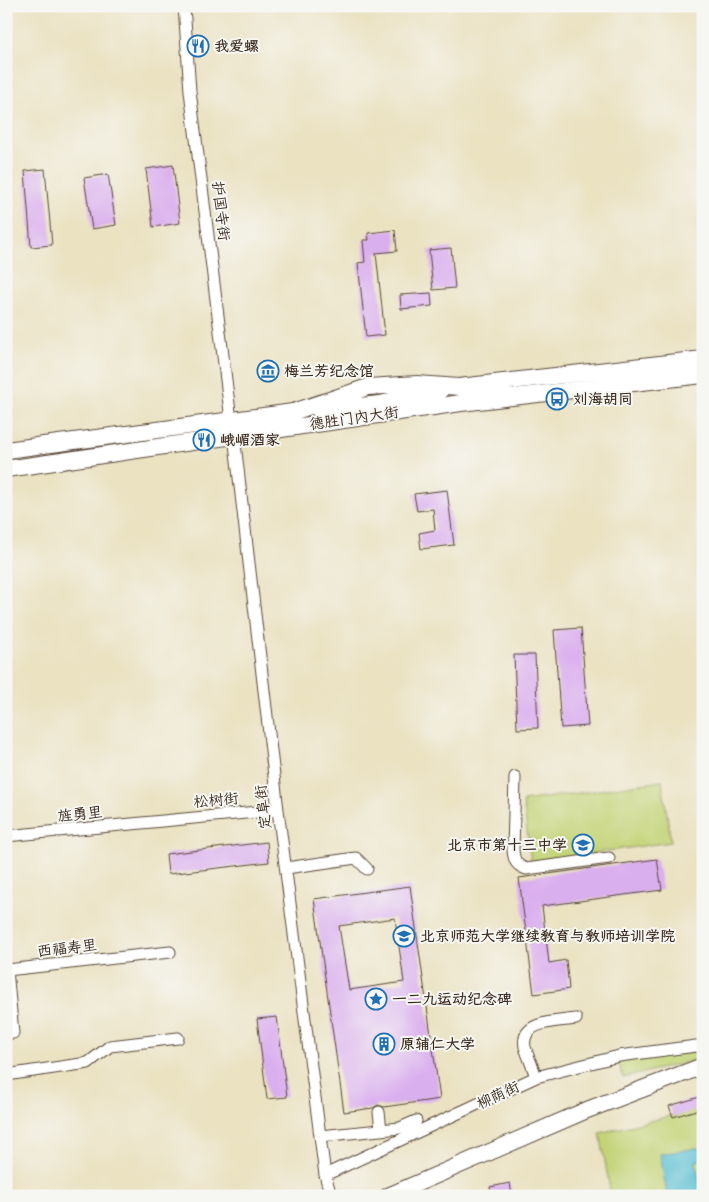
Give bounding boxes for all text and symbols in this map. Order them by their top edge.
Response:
restaurant icon: 我爱螺 [186,34,210,58]
place label: 我爱螺 [214,35,259,59]
street label: 护国寺街 [204,180,236,242]
museum icon: 梅兰芳纪念馆 [256,359,280,383]
place label: 梅兰芳纪念馆 [284,360,374,384]
bus stop icon: 刘海胡同 [545,387,569,411]
place label: 刘海胡同 [573,388,633,412]
street label: 德胜门内大街 [308,401,400,437]
restaurant icon: 峨嵋酒家 [192,428,216,452]
place label: 峨嵋酒家 [220,429,280,453]
street label: 定阜街 [249,783,279,831]
street label: 松树街 [193,787,240,815]
street label: 旌勇里 [56,801,104,829]
school or university icon: 北京市第十三中学 [571,833,595,857]
place label: 北京市第十三中学 [447,834,567,858]
school or university icon: 北京师范大学继续教育与教师培训学院 [392,924,416,948]
place label: 北京师范大学继续教育与教师培训学院 [420,925,675,949]
street label: 西福寿里 [36,933,98,965]
place icon: 一二九运动纪念碑 [364,987,388,1011]
place label: 一二九运动纪念碑 [392,988,512,1012]
building icon: 原辅仁大学 [372,1032,396,1056]
place label: 原辅仁大学 [400,1033,475,1057]
street label: 柳荫街 [473,1076,524,1116]

